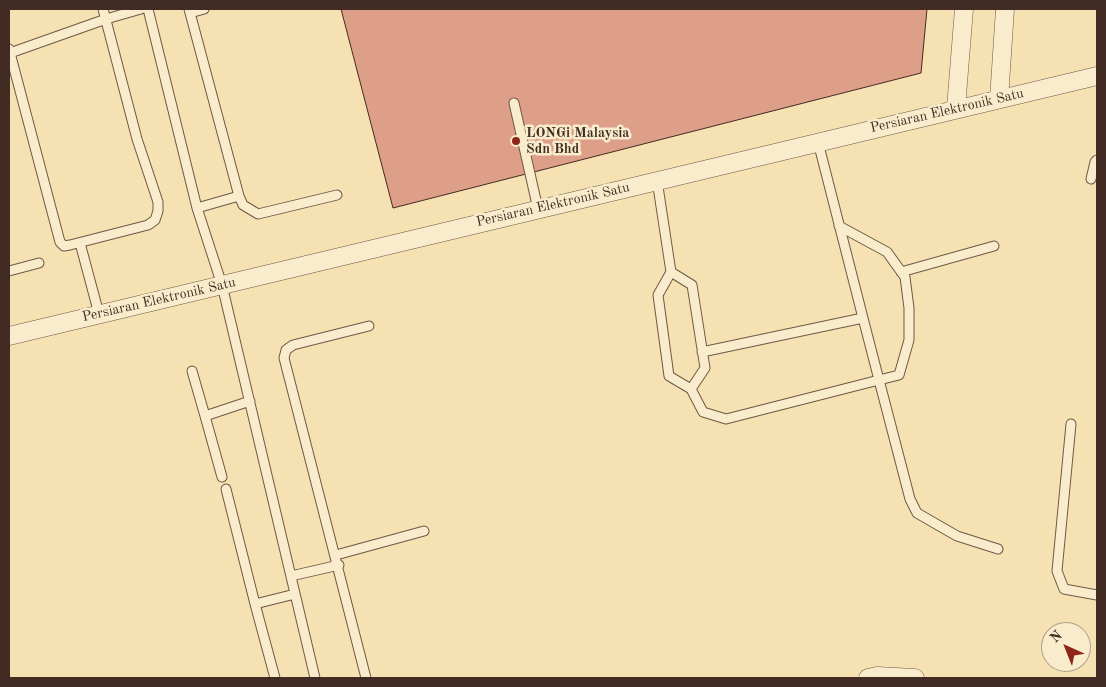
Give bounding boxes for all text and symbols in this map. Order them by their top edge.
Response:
street label: Persiaran Elektronik Satu [869,85,1025,137]
place label: LONGi Malaysia Sdn Bhd [526,125,629,158]
marker: LONGi Malaysia Sdn Bhd [510,135,522,147]
street label: Persiaran Elektronik Satu [475,179,631,231]
street label: Persiaran Elektronik Satu [81,274,237,326]
north arrow [1041,622,1091,672]
text: N [1048,628,1065,646]

